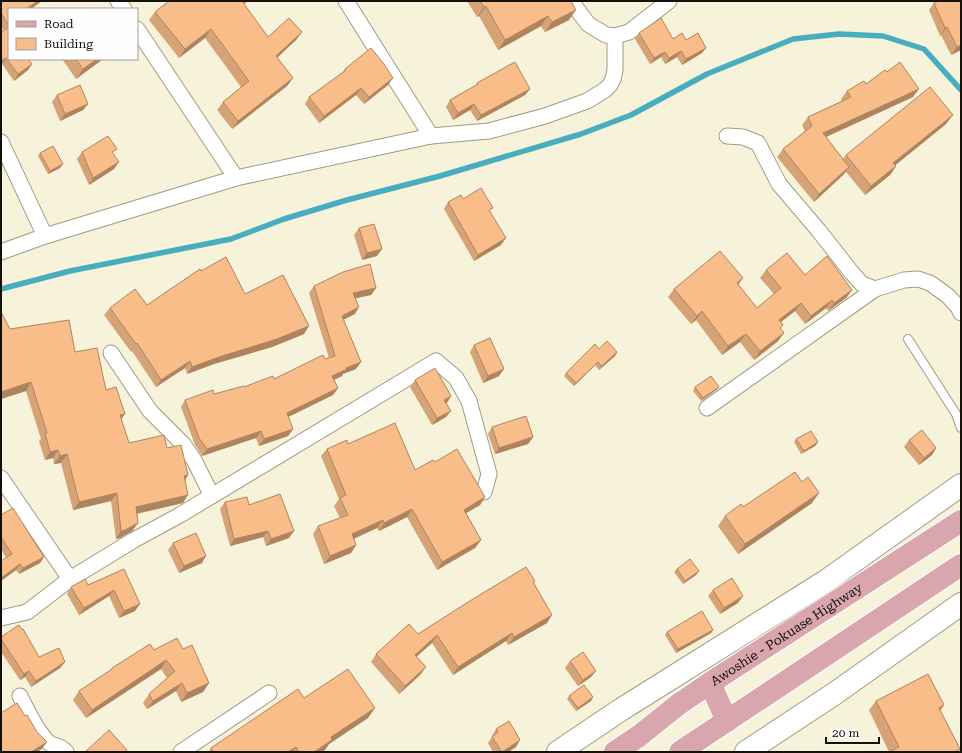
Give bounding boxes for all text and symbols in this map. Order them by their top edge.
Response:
legend [8,8,138,60]
text: Road [44,17,74,31]
text: Building [44,37,93,51]
street label: Awoshie - Pokuase Highway [708,579,865,688]
scale bar [826,719,879,745]
text: 20 m [832,726,859,740]

